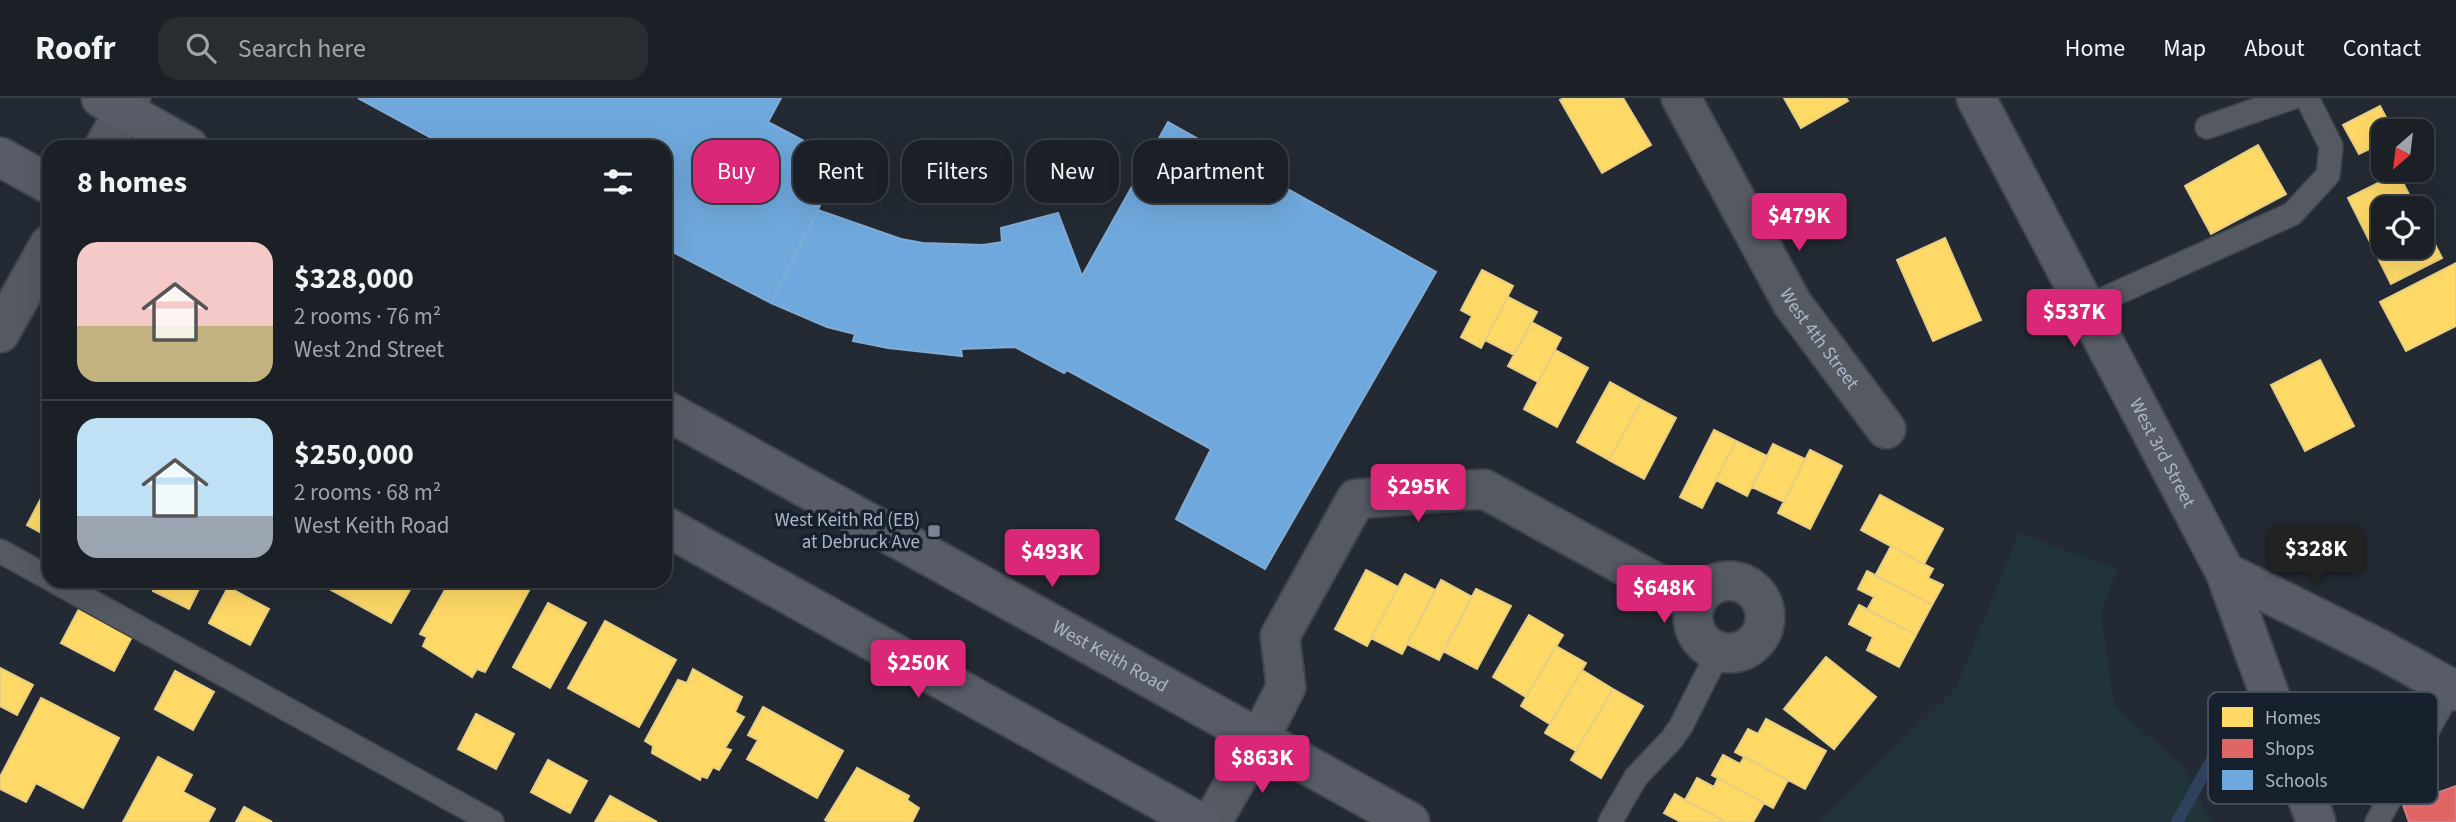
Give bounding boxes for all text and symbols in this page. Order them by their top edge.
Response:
search box [158,17,648,80]
text: Roofr [35,25,116,72]
icon: search [182,29,220,67]
text: Search here [238,30,366,67]
text: Home [2065,31,2125,66]
text: Map [2163,31,2206,66]
text: About [2244,31,2305,66]
text: Contact [2343,31,2421,66]
north arrow [2371,119,2434,182]
map controls [2371,119,2434,259]
chip: Buy [693,140,779,203]
chip: Rent [793,140,888,203]
chip: Filters [902,140,1012,203]
chip: New [1026,140,1119,203]
chip: Apartment [1133,140,1288,203]
text: 8 homes [77,161,187,204]
icon: filters [599,163,637,201]
pin: $479K [1750,194,1848,253]
button: locate [2371,196,2434,259]
text: $479K [1768,199,1830,232]
text: $328,000 [294,257,414,300]
icon: home [133,270,217,354]
street label: West 4th Street [1773,283,1866,396]
pin: $537K [2025,289,2123,349]
text: $537K [2043,295,2105,328]
text: 2 rooms · 76 m² [294,300,441,333]
text: West 2nd Street [294,333,444,366]
street label: West 3rd Street [2123,394,2203,513]
text: $250,000 [294,433,414,476]
icon: home [133,446,217,530]
pin: $295K [1369,464,1467,524]
text: $295K [1387,470,1449,503]
text: 2 rooms · 68 m² [294,476,441,509]
place label: West Keith Rd (EB) at Debruck Ave [775,507,920,556]
text: West Keith Road [294,509,450,542]
marker: West Keith Rd (EB) at Debruck Ave [926,523,942,539]
pin: $328K [2267,526,2365,586]
pin: $493K [1003,530,1101,589]
text: $328K [2285,532,2347,565]
text: $493K [1021,535,1083,568]
pin: $648K [1615,566,1713,625]
text: $648K [1633,571,1695,604]
street label: West Keith Road [1048,613,1173,699]
pin: $250K [869,640,967,700]
text: $250K [887,646,949,679]
legend [2208,692,2438,804]
text: Homes [2265,705,2321,732]
pin: $863K [1213,736,1311,795]
text: Shops [2265,736,2314,763]
text: $863K [1231,741,1293,774]
text: Schools [2265,768,2328,795]

